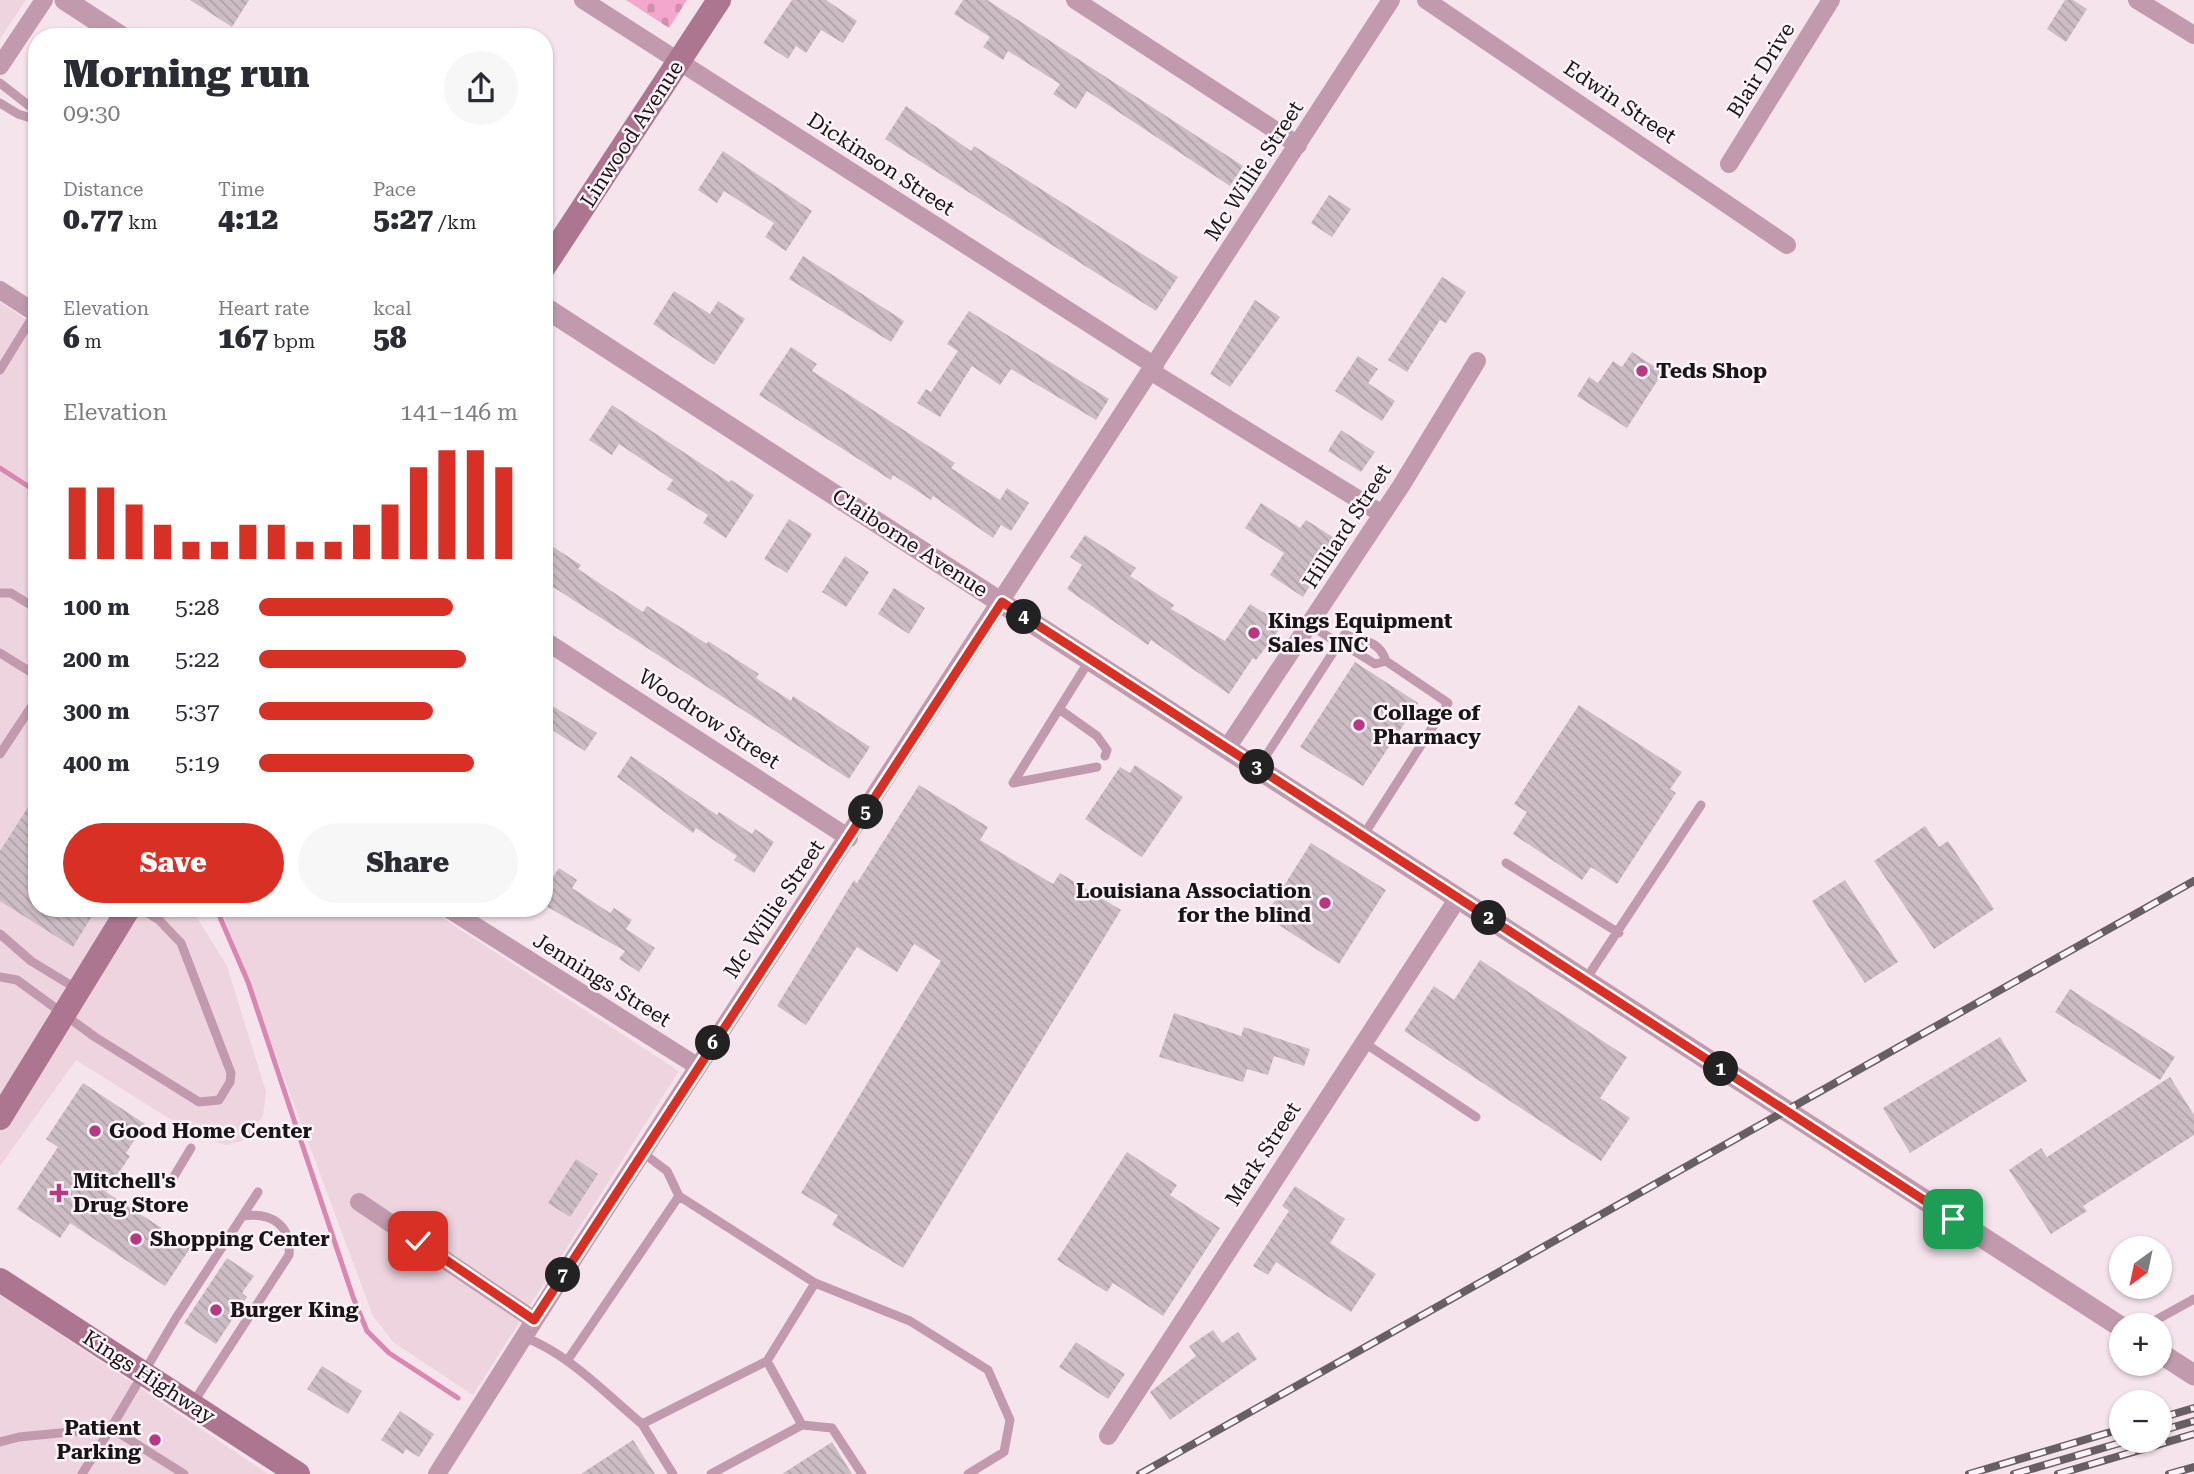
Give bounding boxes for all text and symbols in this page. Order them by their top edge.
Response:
street label: Blair Drive [1722,18,1800,122]
button: share [444,51,518,125]
text: Morning run [63,52,310,96]
street label: Linwood Avenue [576,56,688,212]
street label: Edwin Street [1559,56,1681,148]
street label: Mc Willie Street [1200,97,1308,245]
text: 09:30 [63,100,120,127]
street label: Dickinson Street [803,108,959,220]
text: Distance [63,178,143,201]
text: Time [218,178,265,201]
text: Pace [373,178,416,201]
text: 0.77 [63,201,123,236]
text: 4:12 [218,201,278,236]
text: 5:27 [373,201,433,236]
text: km [123,211,158,234]
text: /km [433,211,477,234]
text: Elevation [63,297,149,320]
text: Heart rate [218,297,309,320]
text: kcal [373,297,411,320]
text: 6 [63,320,80,355]
text: 167 [218,320,268,355]
text: 58 [373,320,407,355]
text: m [80,330,102,353]
text: bpm [268,330,315,353]
place label: Teds Shop [1656,359,1767,383]
marker: Teds Shop [1634,363,1650,379]
text: Elevation [63,399,167,426]
text: 141–146 m [400,399,518,426]
street label: Hilliard Street [1298,460,1396,592]
street label: Claiborne Avenue [828,484,992,602]
text: 100 m [63,594,130,621]
text: 5:28 [175,594,220,621]
pin: 4 [1006,600,1042,634]
text: 4 [1018,605,1029,628]
place label: Kings Equipment Sales INC [1268,609,1453,657]
marker: Kings Equipment Sales INC [1246,625,1262,641]
text: 200 m [63,646,130,673]
text: 5:22 [175,646,220,673]
street label: Woodrow Street [634,664,784,774]
text: 300 m [63,698,130,725]
text: 5:37 [175,698,220,725]
place label: Collage of Pharmacy [1373,701,1481,749]
marker: Collage of Pharmacy [1351,717,1367,733]
text: 400 m [63,750,130,777]
text: 5:19 [175,750,220,777]
pin: 3 [1240,750,1274,784]
text: 3 [1251,755,1262,778]
pin: 5 [848,794,884,830]
text: 5 [860,800,871,823]
button: Save [63,823,284,903]
button: Share [298,823,518,903]
street label: Mc Willie Street [719,835,829,983]
place label: Louisiana Association for the blind [1076,879,1311,927]
marker: Louisiana Association for the blind [1317,895,1333,911]
pin: 2 [1472,900,1506,936]
text: 2 [1483,906,1494,929]
street label: Jennings Street [529,928,675,1032]
pin: 6 [696,1026,730,1060]
text: 6 [707,1031,718,1054]
pin: 1 [1704,1052,1738,1086]
text: 1 [1715,1057,1726,1080]
street label: Mark Street [1221,1098,1305,1210]
place label: Good Home Center [109,1119,312,1143]
marker: Good Home Center [87,1123,103,1139]
place label: Mitchell's Drug Store [73,1169,189,1217]
marker: Mitchell's Drug Store [51,1185,67,1201]
pin [1923,1189,1983,1249]
icon: arrive [1934,1200,1972,1238]
pin [388,1211,448,1271]
icon: check [399,1222,437,1260]
place label: Shopping Center [150,1227,330,1251]
marker: Shopping Center [128,1231,144,1247]
north arrow [2109,1236,2172,1298]
map controls [2109,1236,2172,1453]
pin: 7 [546,1258,580,1292]
text: 7 [557,1263,568,1286]
place label: Burger King [230,1298,358,1322]
marker: Burger King [208,1302,224,1318]
button: + [2109,1313,2172,1376]
street label: Kings Highway [79,1325,220,1429]
button: − [2109,1390,2172,1453]
place label: Patient Parking [57,1416,141,1464]
marker: Patient Parking [147,1432,163,1448]

